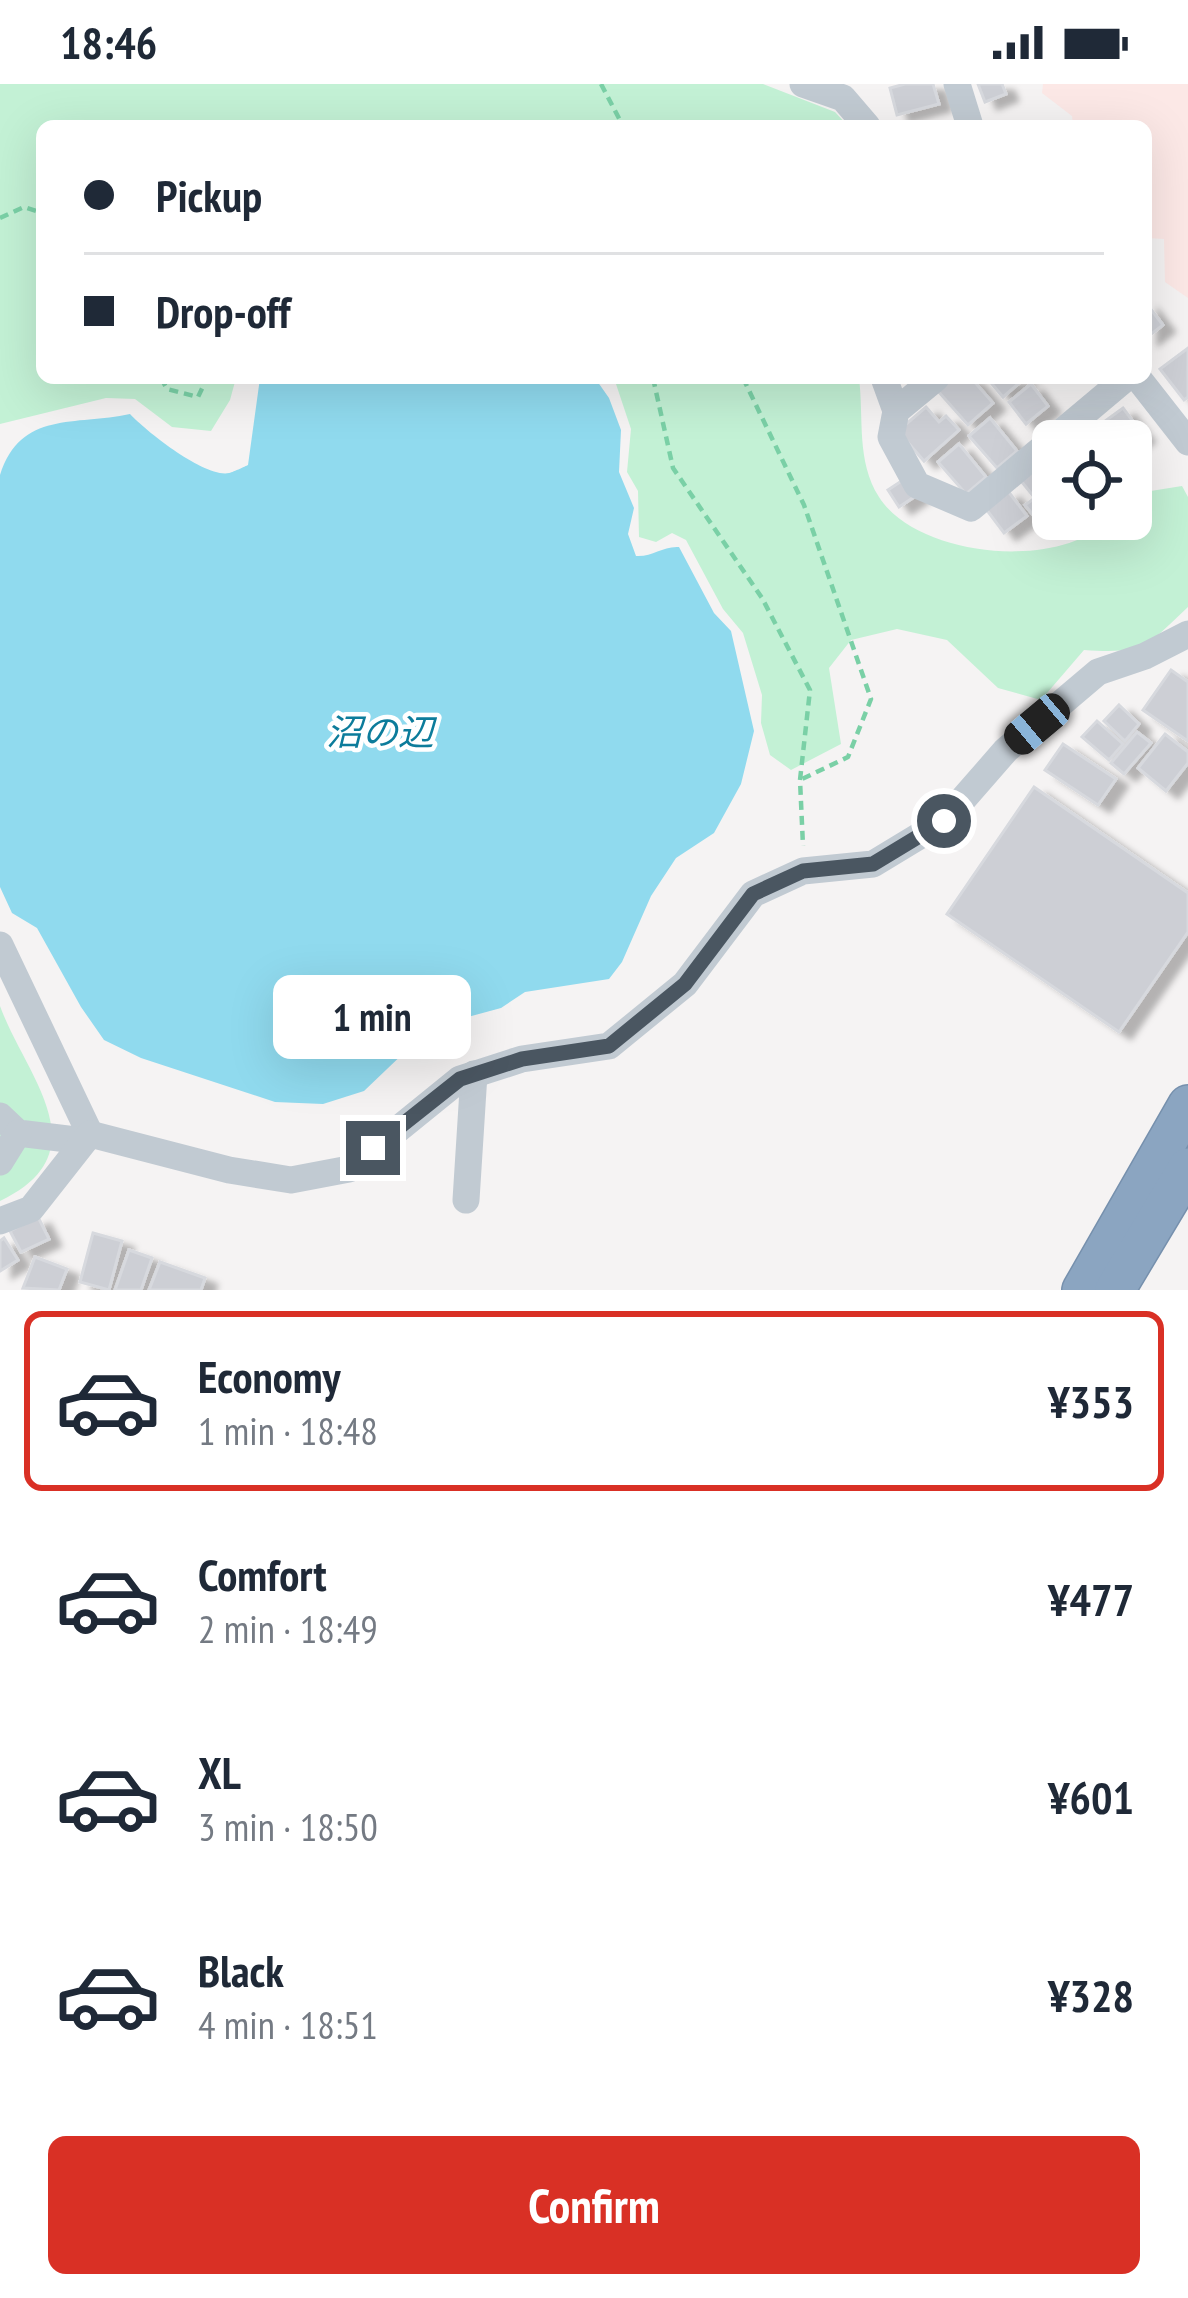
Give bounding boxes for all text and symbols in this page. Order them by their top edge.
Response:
text: 18:46 [60,13,157,71]
text: Pickup [156,166,262,224]
text: Drop-off [156,282,290,340]
map controls [1032,420,1152,540]
button: locate [1032,420,1152,540]
car [998,687,1076,761]
water label: 沼の辺 [326,708,438,755]
route start [917,794,971,848]
callout: 1 min [274,974,472,1058]
text: 1 min [333,991,411,1042]
route end [346,1121,400,1175]
icon: car [54,1347,162,1455]
text: Economy [198,1347,341,1405]
text: ¥353 [1048,1372,1134,1430]
text: 1 min · 18:48 [198,1405,378,1456]
icon: car [54,1545,162,1653]
text: Comfort [198,1545,327,1603]
text: ¥477 [1048,1570,1134,1628]
text: 2 min · 18:49 [198,1603,378,1654]
icon: car [54,1743,162,1851]
text: XL [198,1743,241,1801]
text: ¥601 [1048,1768,1134,1826]
text: 3 min · 18:50 [198,1801,378,1852]
icon: car [54,1941,162,2049]
text: Black [198,1941,284,1999]
text: ¥328 [1048,1966,1134,2024]
text: 4 min · 18:51 [198,1999,378,2050]
button: Confirm [48,2136,1140,2274]

